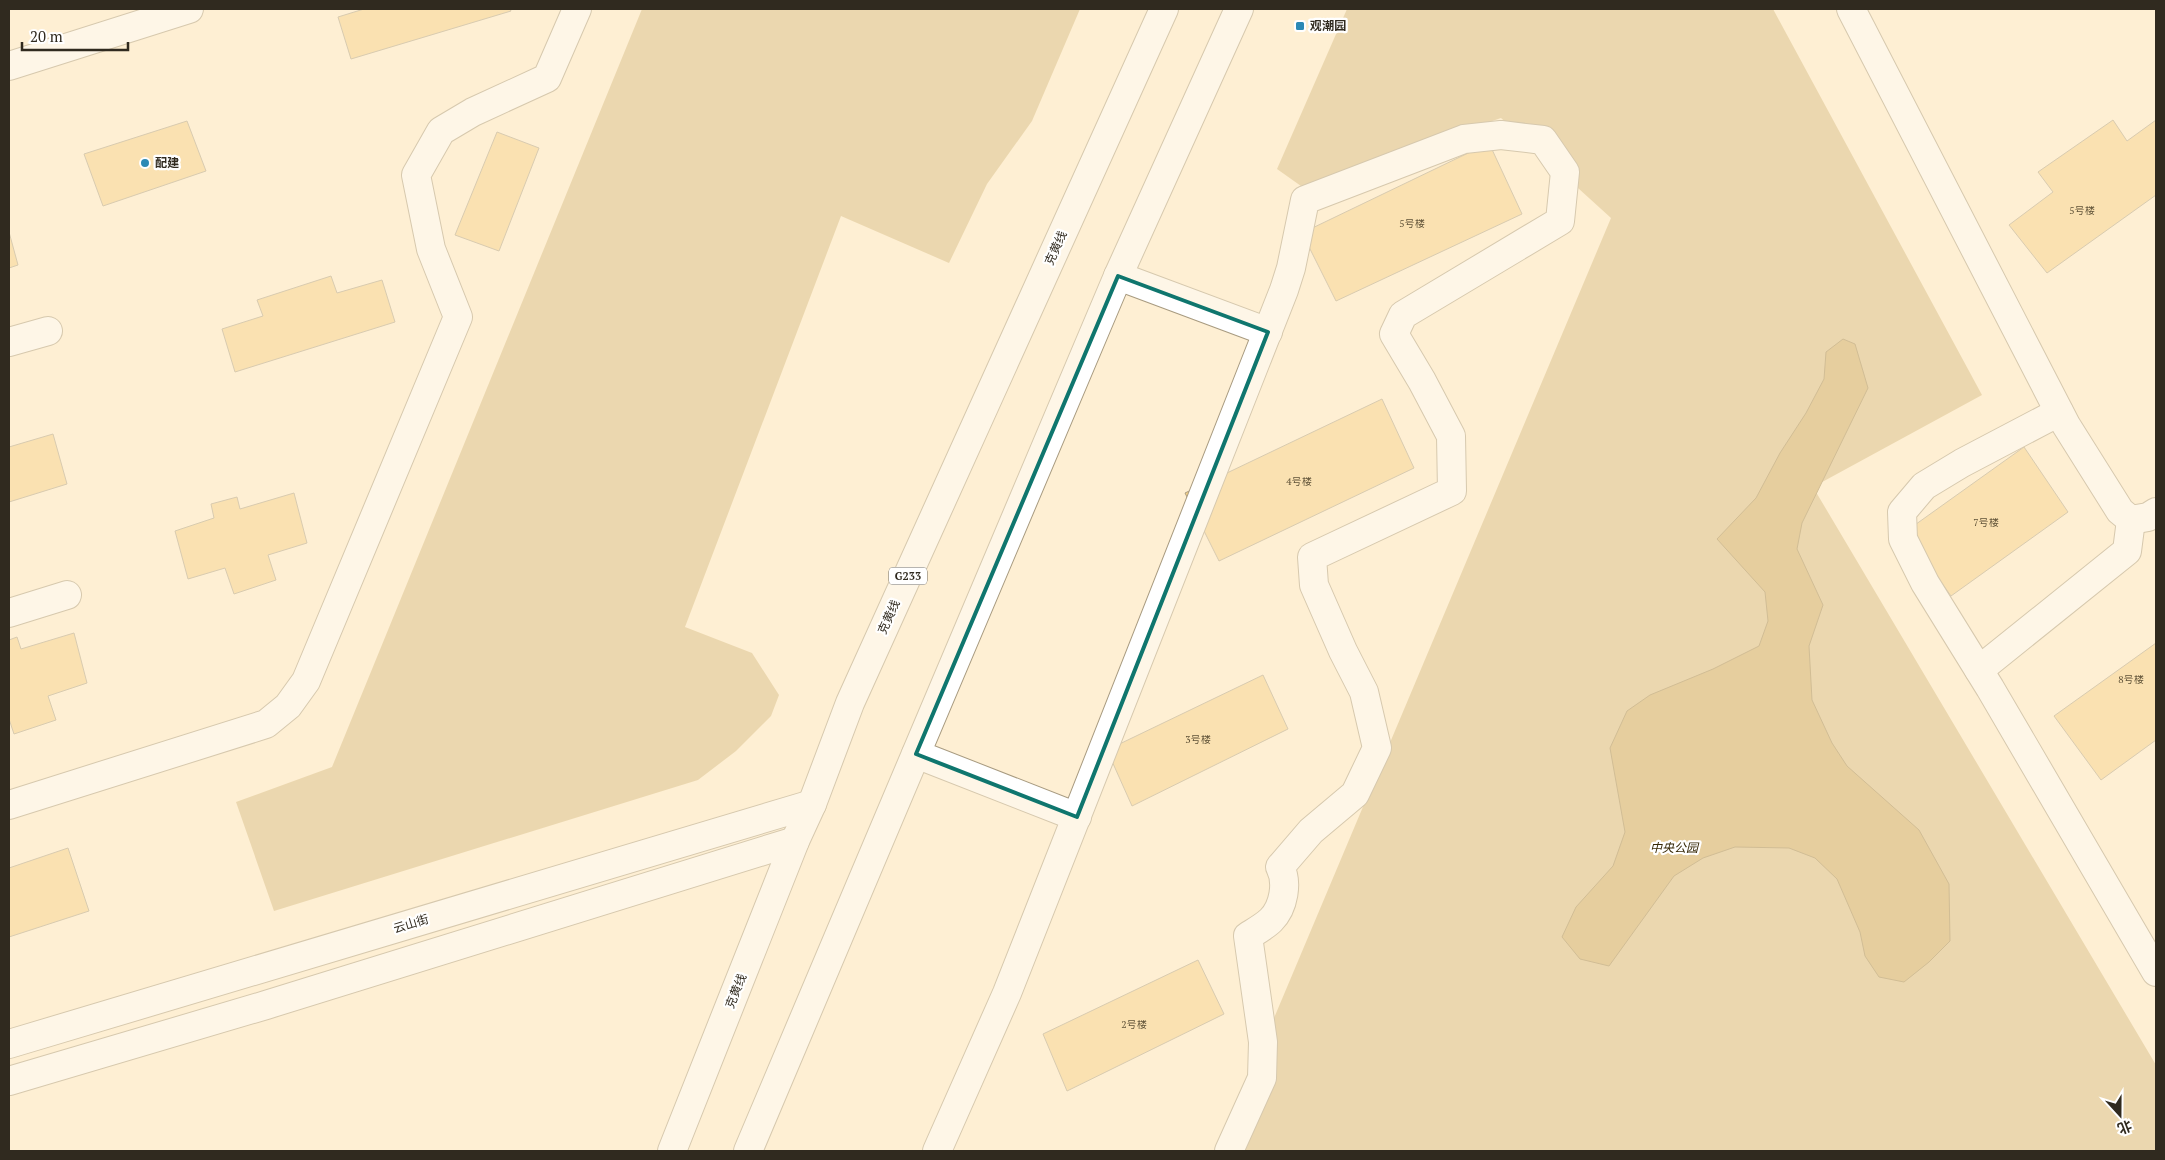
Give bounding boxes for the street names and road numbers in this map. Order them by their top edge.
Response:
street label: 克黄线 [1041,228,1070,267]
road number: G233 [889,568,927,584]
street label: 克黄线 [874,597,903,636]
street label: 云山街 [391,911,430,936]
street label: 克黄线 [722,971,749,1010]

